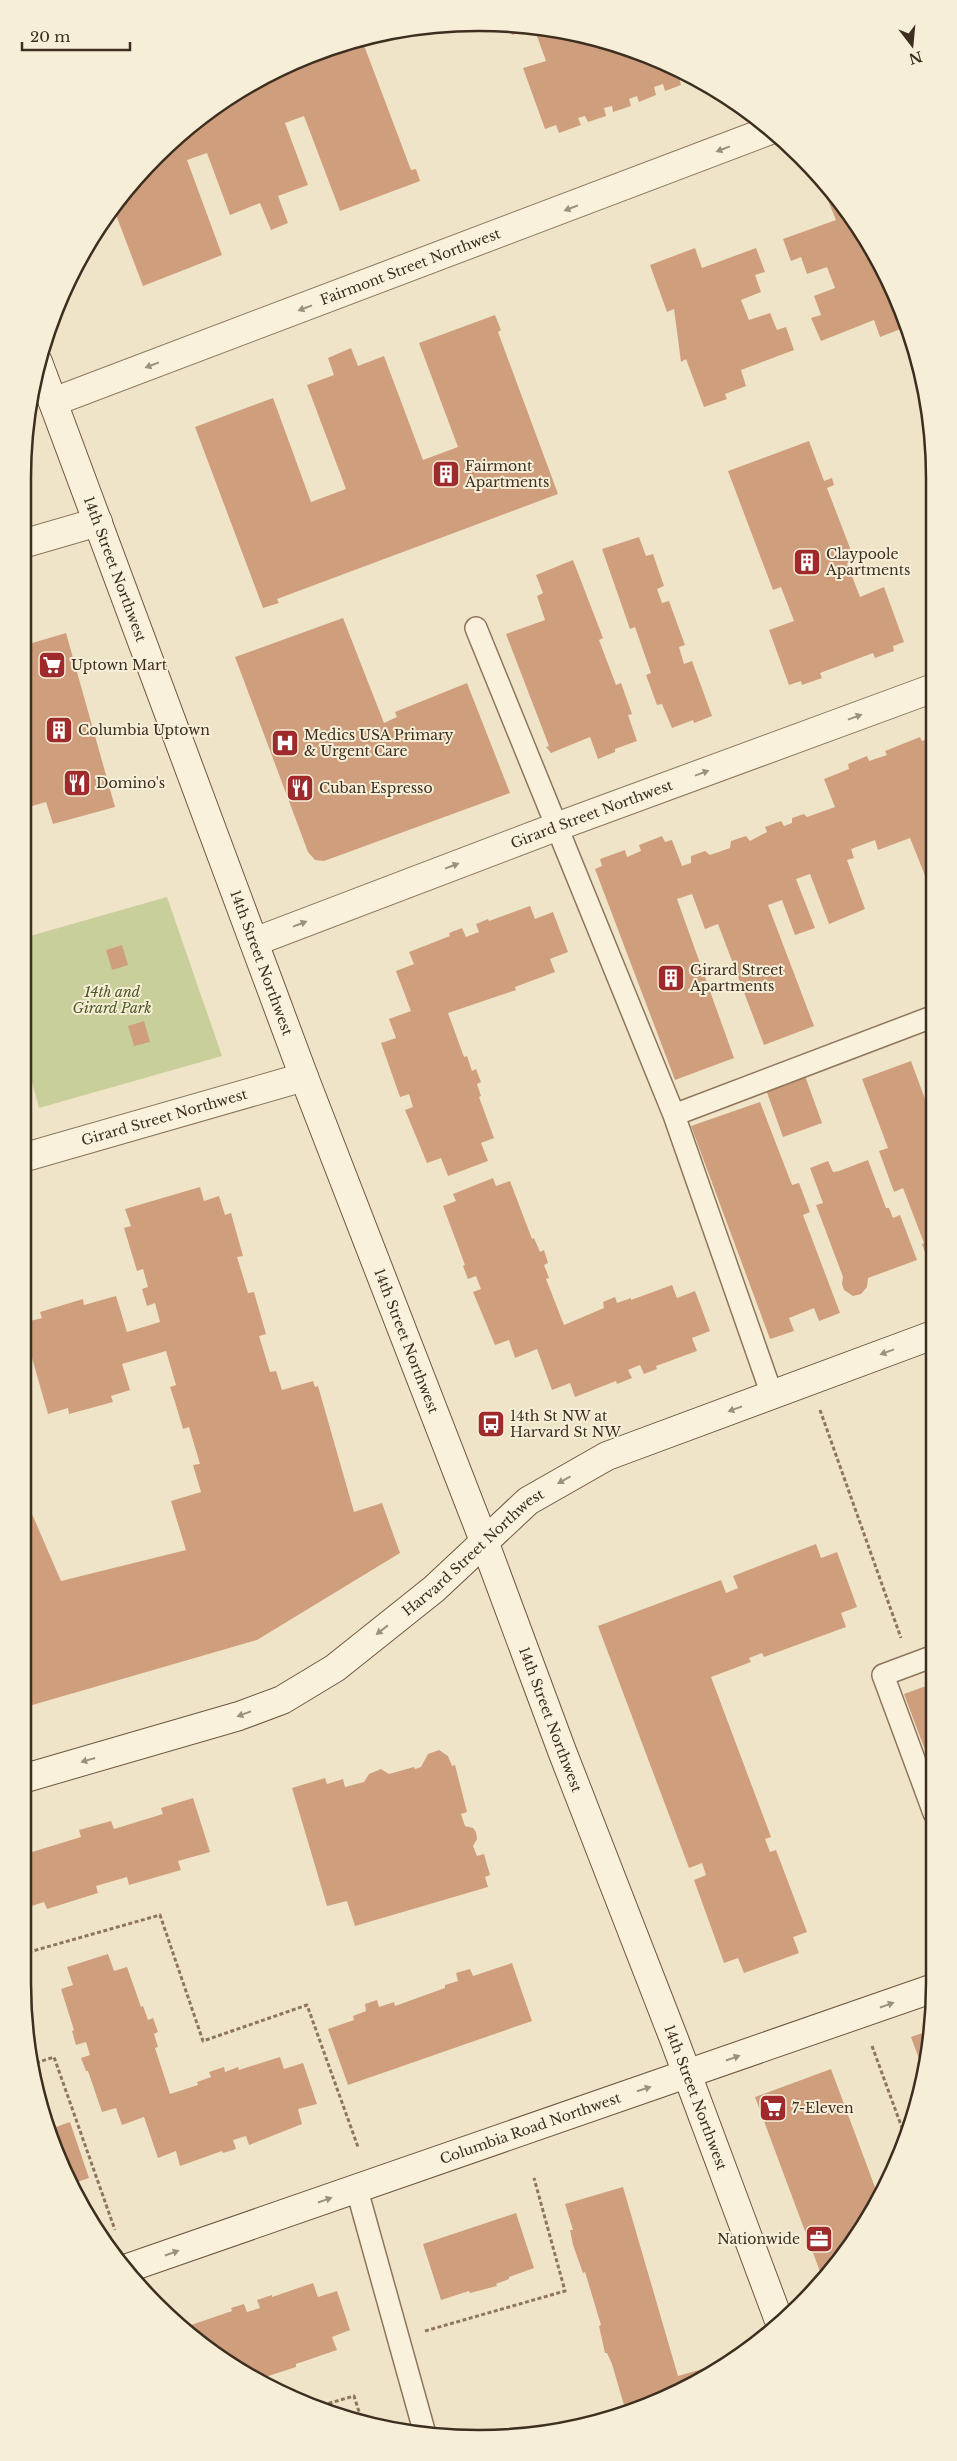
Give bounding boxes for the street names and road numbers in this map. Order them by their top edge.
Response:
street label: Fairmont Street Northwest [317,224,504,309]
street label: 14th Street Northwest [80,494,151,645]
street label: Girard Street Northwest [508,776,676,853]
street label: 14th Street Northwest [226,888,297,1039]
street label: Girard Street Northwest [79,1085,250,1149]
street label: 14th Street Northwest [370,1266,443,1417]
street label: Harvard Street Northwest [398,1485,548,1620]
street label: 14th Street Northwest [515,1644,586,1795]
street label: 14th Street Northwest [660,2022,731,2173]
street label: Columbia Road Northwest [437,2088,624,2168]

